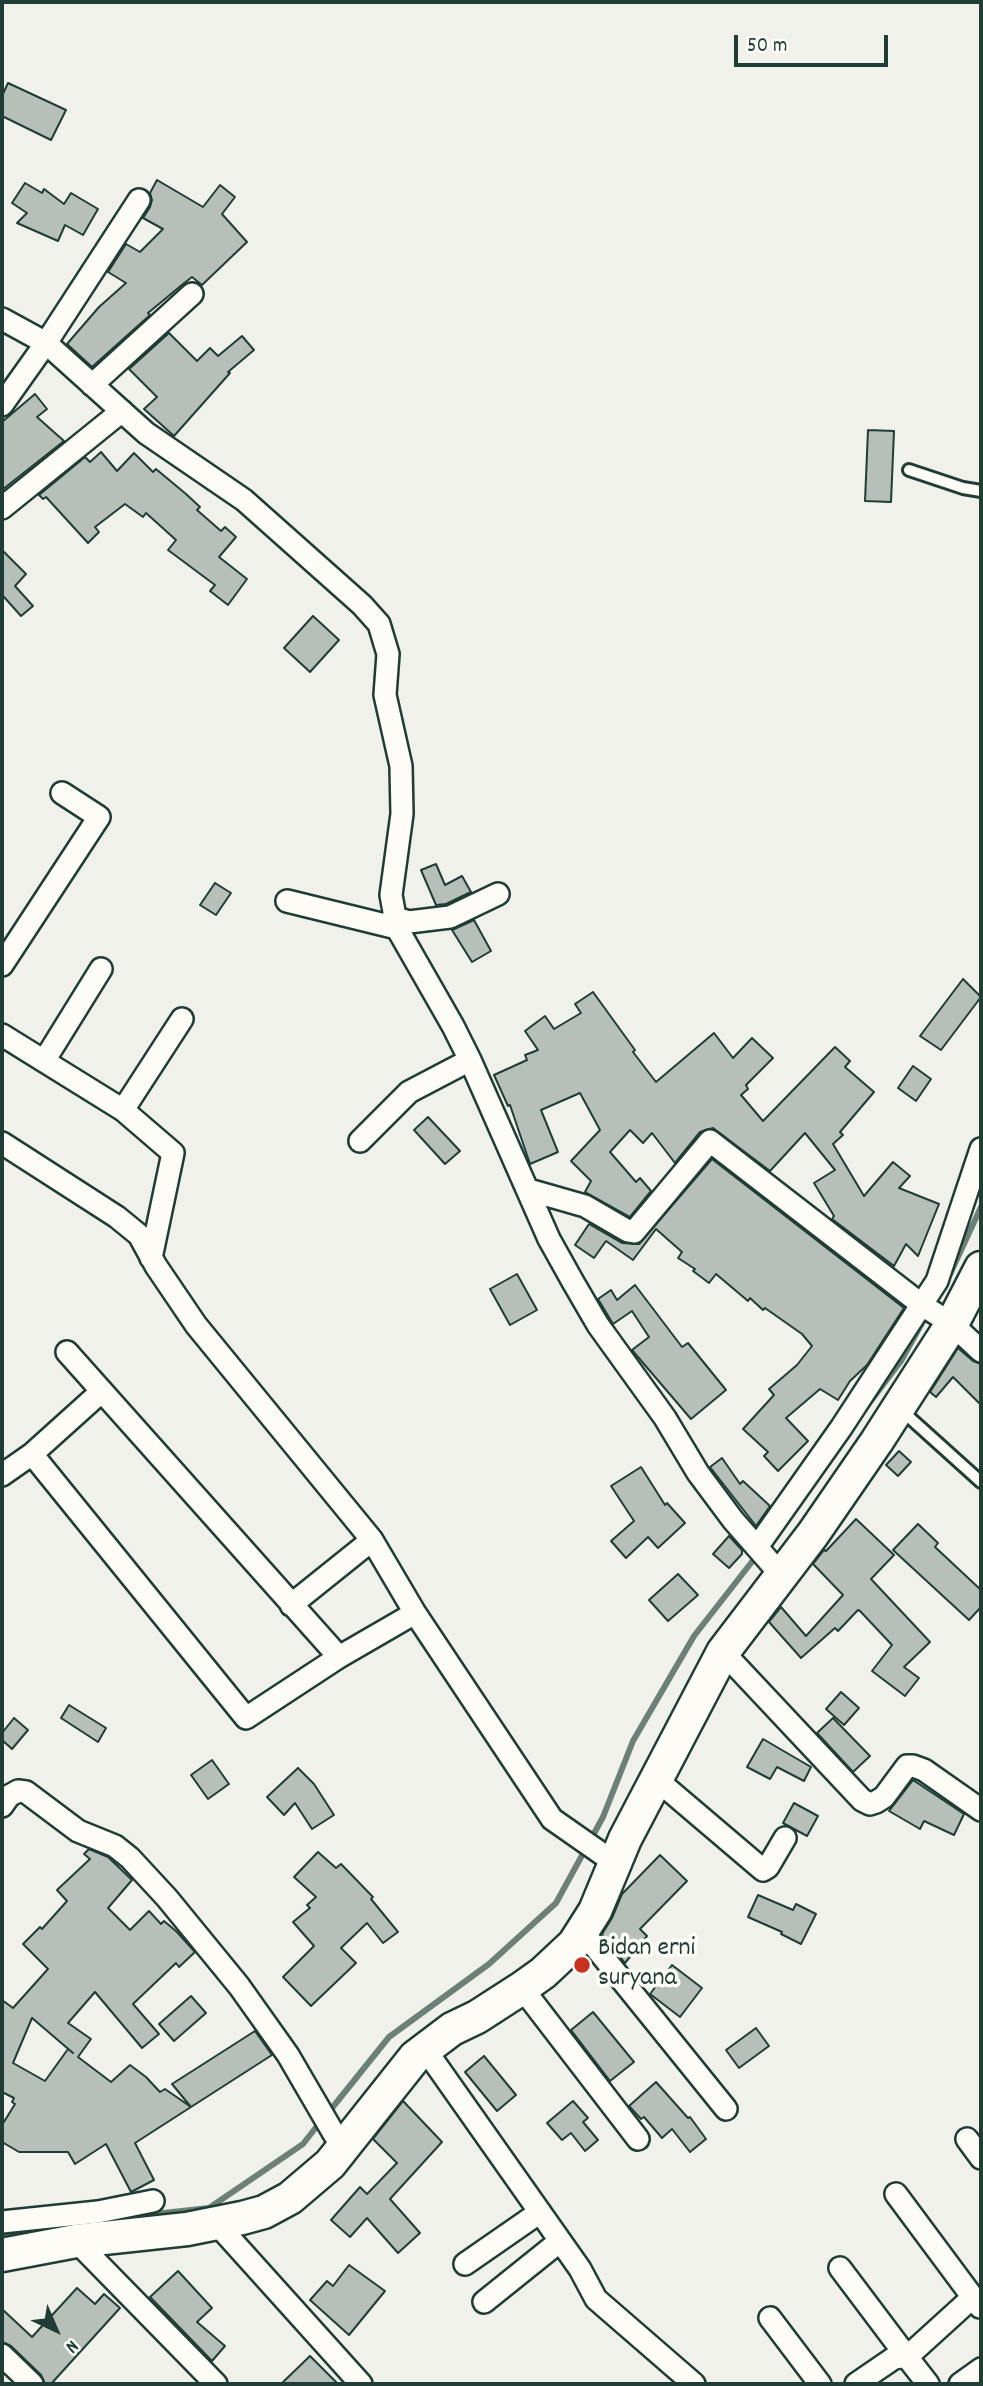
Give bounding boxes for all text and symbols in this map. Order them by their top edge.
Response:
scale bar [738,21,892,65]
text: 50 m [747,32,787,62]
place label: Bidan erni suryana [598,1934,695,1996]
marker: Bidan erni suryana [572,1955,592,1975]
north arrow [21,2295,91,2365]
text: N [58,2332,84,2358]

